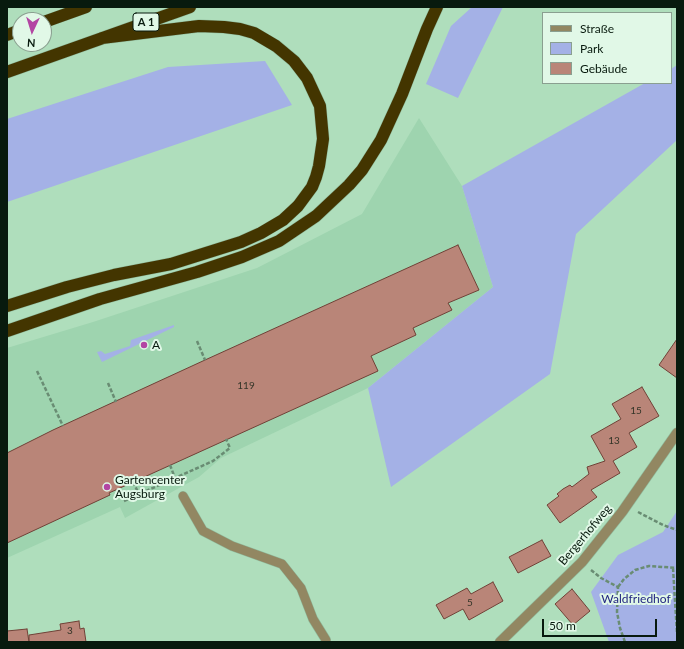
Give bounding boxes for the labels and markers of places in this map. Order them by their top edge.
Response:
place label: A [152,338,160,352]
marker: A [139,340,149,350]
place label: Gartencenter Augsburg [115,473,185,501]
marker: Gartencenter Augsburg [102,482,112,492]

